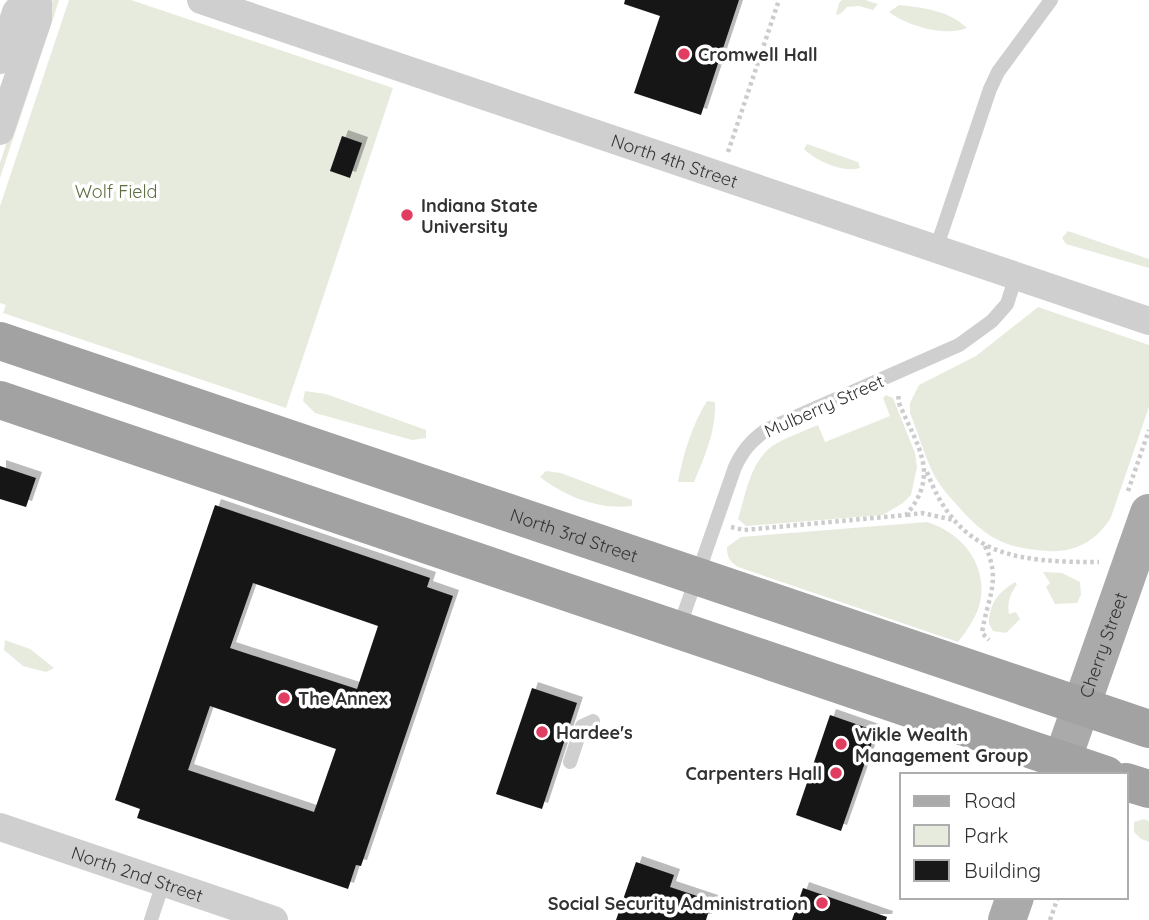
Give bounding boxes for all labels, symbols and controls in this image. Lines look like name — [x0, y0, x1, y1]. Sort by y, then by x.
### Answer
place label: Cromwell Hall — [698, 43, 818, 66]
marker: Cromwell Hall — [676, 46, 692, 62]
street label: North 4th Street — [608, 128, 741, 192]
park label: Wolf Field — [75, 180, 157, 203]
place label: Indiana State University — [421, 194, 538, 238]
marker: Indiana State University — [399, 207, 415, 223]
street label: Mulberry Street — [761, 369, 887, 443]
street label: North 3rd Street — [507, 503, 641, 567]
street label: Cherry Street — [1074, 589, 1132, 701]
place label: The Annex — [298, 687, 388, 710]
marker: The Annex — [276, 690, 292, 706]
place label: Hardee's — [556, 721, 633, 744]
place label: Wikle Wealth Management Group — [855, 723, 1028, 767]
marker: Hardee's — [534, 724, 550, 740]
marker: Wikle Wealth Management Group — [833, 736, 849, 752]
place label: Carpenters Hall — [686, 762, 822, 785]
marker: Carpenters Hall — [828, 765, 844, 781]
legend — [900, 773, 1128, 899]
text: Road — [964, 787, 1016, 813]
text: Park — [964, 822, 1008, 848]
street label: North 2nd Street — [68, 841, 206, 907]
text: Building — [964, 857, 1041, 883]
place label: Social Security Administration — [548, 892, 808, 915]
marker: Social Security Administration — [814, 895, 830, 911]

